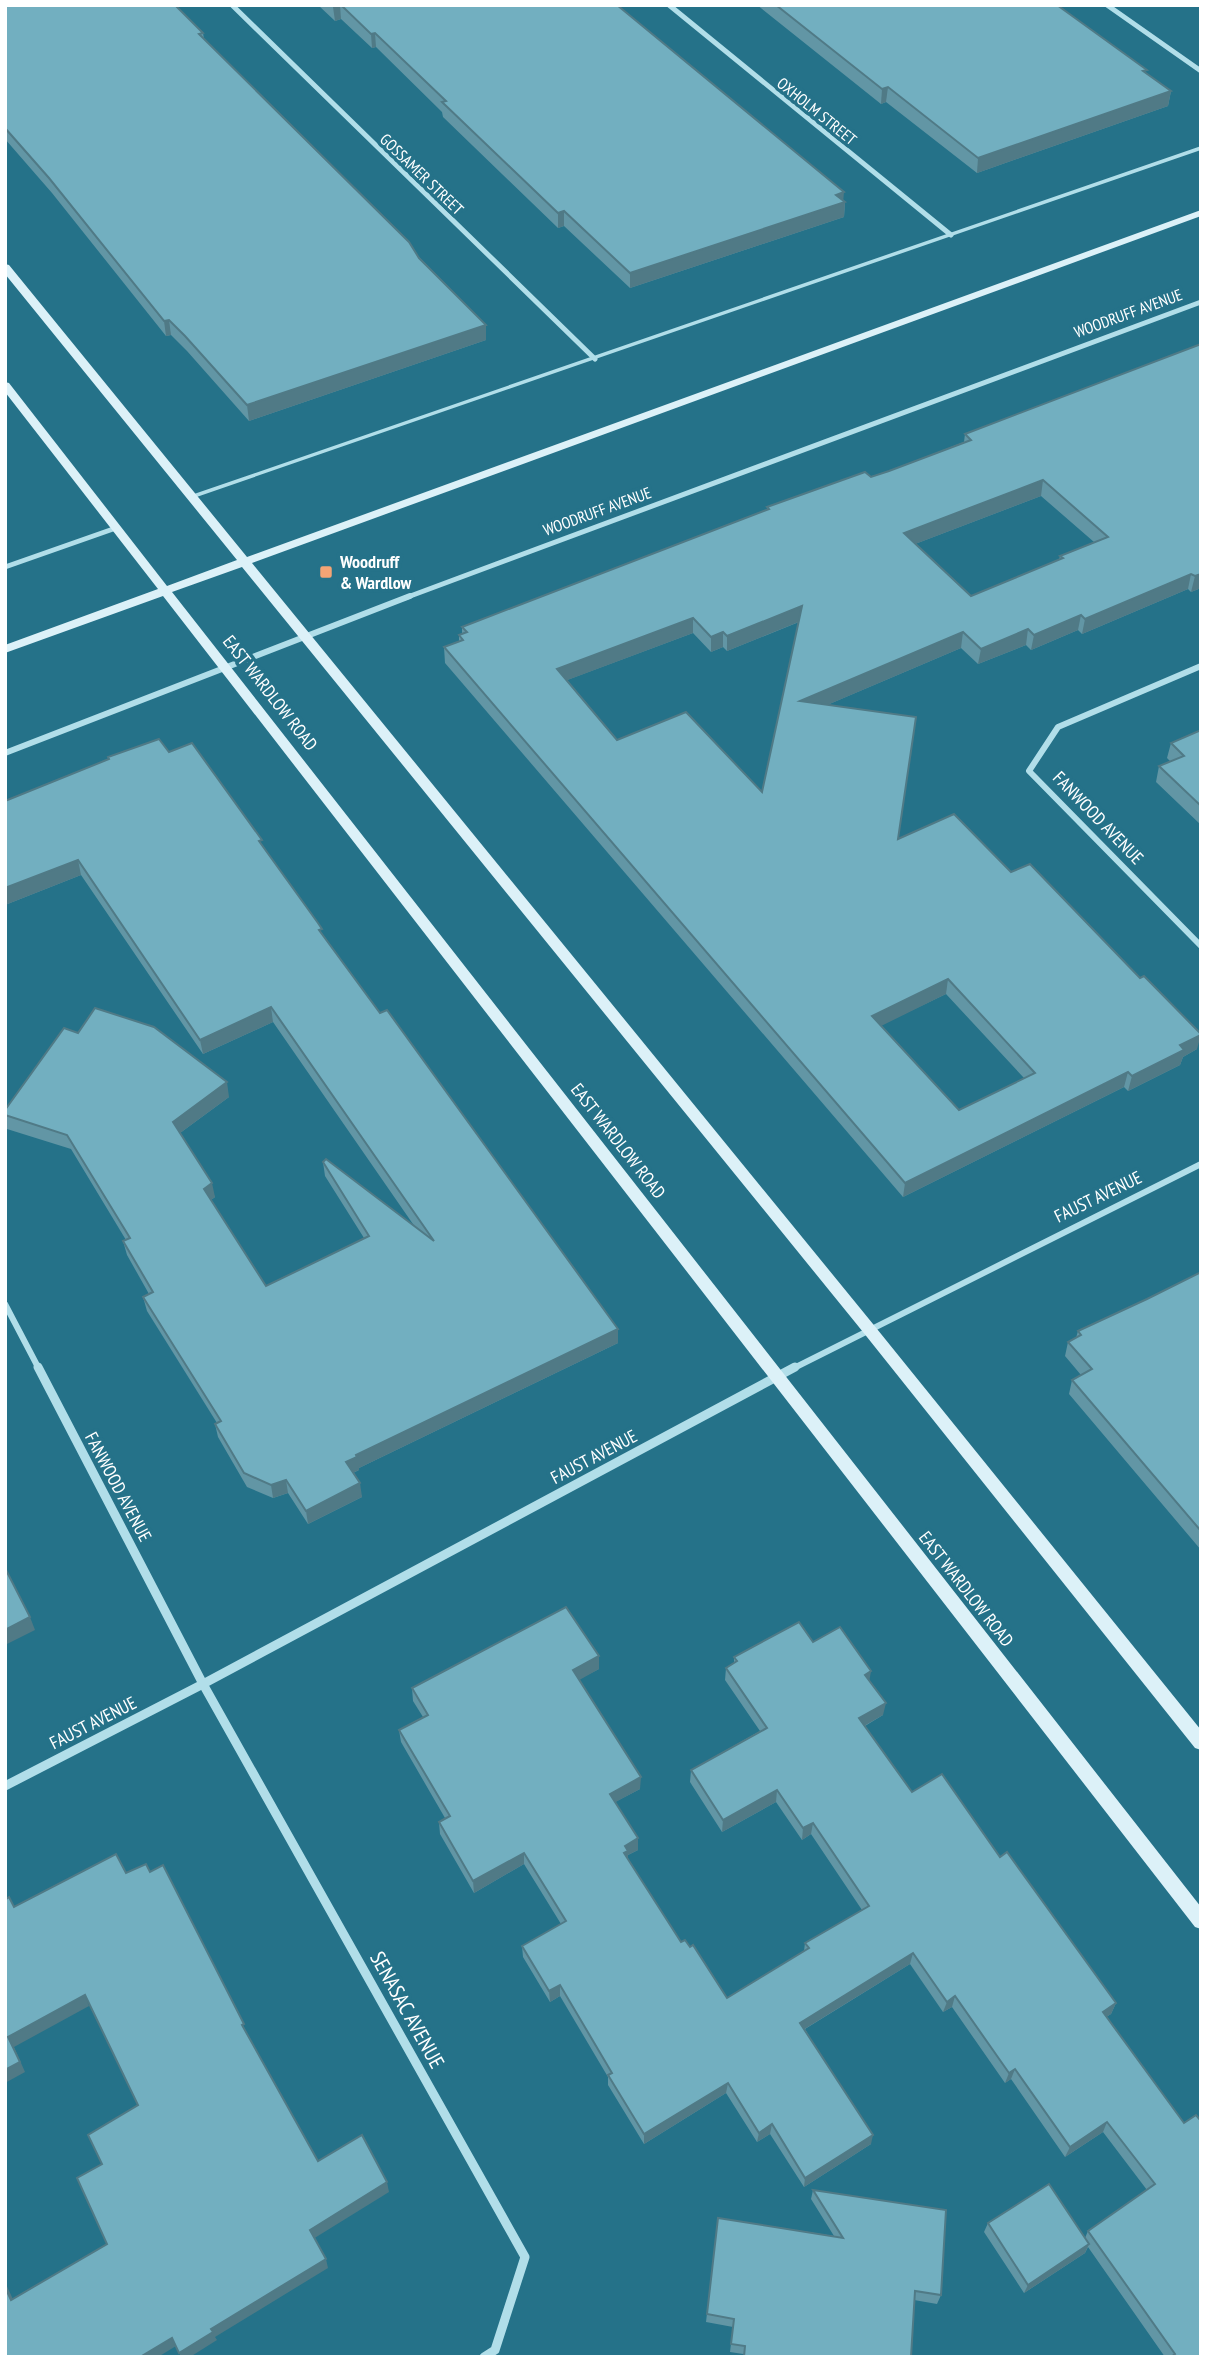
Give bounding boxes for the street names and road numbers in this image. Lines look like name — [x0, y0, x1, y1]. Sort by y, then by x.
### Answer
street label: OXHOLM STREET — [773, 73, 861, 149]
street label: GOSSAMER STREET — [376, 129, 468, 219]
street label: WOODRUFF AVENUE — [1071, 284, 1185, 342]
street label: WOODRUFF AVENUE — [540, 482, 654, 540]
street label: EAST WARDLOW ROAD — [218, 630, 323, 755]
street label: FANWOOD AVENUE — [1048, 766, 1149, 869]
street label: EAST WARDLOW ROAD — [566, 1078, 671, 1203]
street label: FAUST AVENUE — [1050, 1166, 1145, 1228]
street label: FAUST AVENUE — [547, 1424, 641, 1489]
street label: FANWOOD AVENUE — [80, 1428, 157, 1545]
street label: EAST WARDLOW ROAD — [914, 1526, 1019, 1651]
street label: FAUST AVENUE — [45, 1691, 140, 1754]
street label: SENASAC AVENUE — [364, 1947, 451, 2073]

